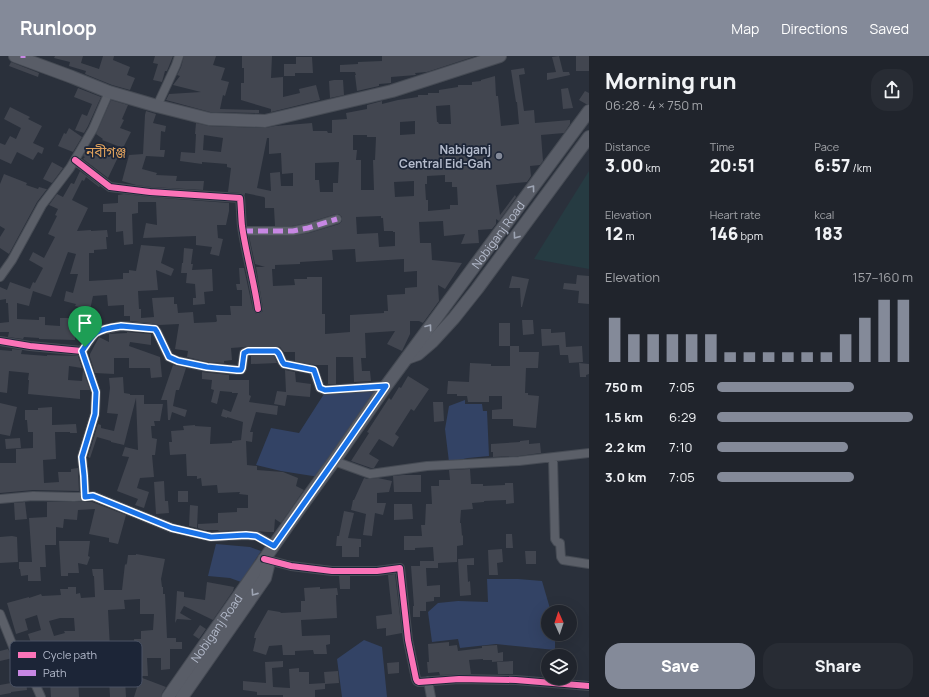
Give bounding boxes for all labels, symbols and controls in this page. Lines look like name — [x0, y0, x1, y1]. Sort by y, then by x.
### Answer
text: Runloop — [20, 15, 97, 41]
text: Map — [731, 19, 759, 38]
text: Directions — [781, 19, 848, 38]
text: Saved — [870, 19, 909, 38]
text: Morning run — [605, 66, 736, 96]
button: share — [871, 69, 913, 111]
text: 06:28 · 4 × 750 m — [605, 96, 703, 114]
text: Distance — [605, 139, 650, 154]
text: Time — [710, 139, 735, 154]
text: Pace — [814, 139, 839, 154]
place label: Nabiganj Central Eid-Gah — [399, 141, 491, 172]
district label: নবীগঞ্জ — [85, 142, 126, 161]
marker: Nabiganj Central Eid-Gah — [494, 151, 504, 161]
text: 3.00 — [605, 154, 643, 177]
text: 20:51 — [710, 154, 755, 177]
text: 6:57 — [814, 154, 850, 177]
text: km — [643, 160, 660, 175]
text: /km — [850, 160, 871, 175]
one-way arrow — [527, 186, 534, 193]
street label: Nobiganj Road — [467, 197, 528, 272]
text: Elevation — [605, 207, 651, 222]
text: Heart rate — [710, 207, 761, 222]
text: kcal — [814, 207, 834, 222]
text: 12 — [605, 222, 623, 245]
text: 146 — [710, 222, 738, 245]
text: 183 — [814, 222, 843, 245]
text: m — [623, 228, 635, 243]
text: bpm — [738, 228, 763, 243]
one-way arrow — [514, 232, 521, 239]
text: Elevation — [605, 268, 660, 286]
text: 157–160 m — [853, 268, 913, 286]
pin — [68, 306, 102, 347]
icon: arrive — [74, 312, 96, 334]
one-way arrow — [424, 324, 431, 331]
text: 750 m — [605, 378, 642, 396]
text: 7:05 — [669, 378, 695, 396]
text: 1.5 km — [605, 408, 643, 426]
text: 6:29 — [669, 408, 696, 426]
text: 2.2 km — [605, 438, 646, 456]
text: 7:10 — [669, 438, 692, 456]
text: 3.0 km — [605, 468, 646, 486]
text: 7:05 — [669, 468, 695, 486]
one-way arrow — [252, 589, 259, 596]
street label: Nobiganj Road — [186, 590, 246, 666]
north arrow — [541, 605, 577, 641]
map controls — [541, 605, 577, 685]
legend — [10, 641, 142, 687]
button: Save — [605, 643, 755, 689]
button: Share — [763, 643, 913, 689]
text: Cycle path — [43, 647, 97, 662]
button: layers — [541, 649, 577, 685]
text: Path — [43, 665, 66, 680]

